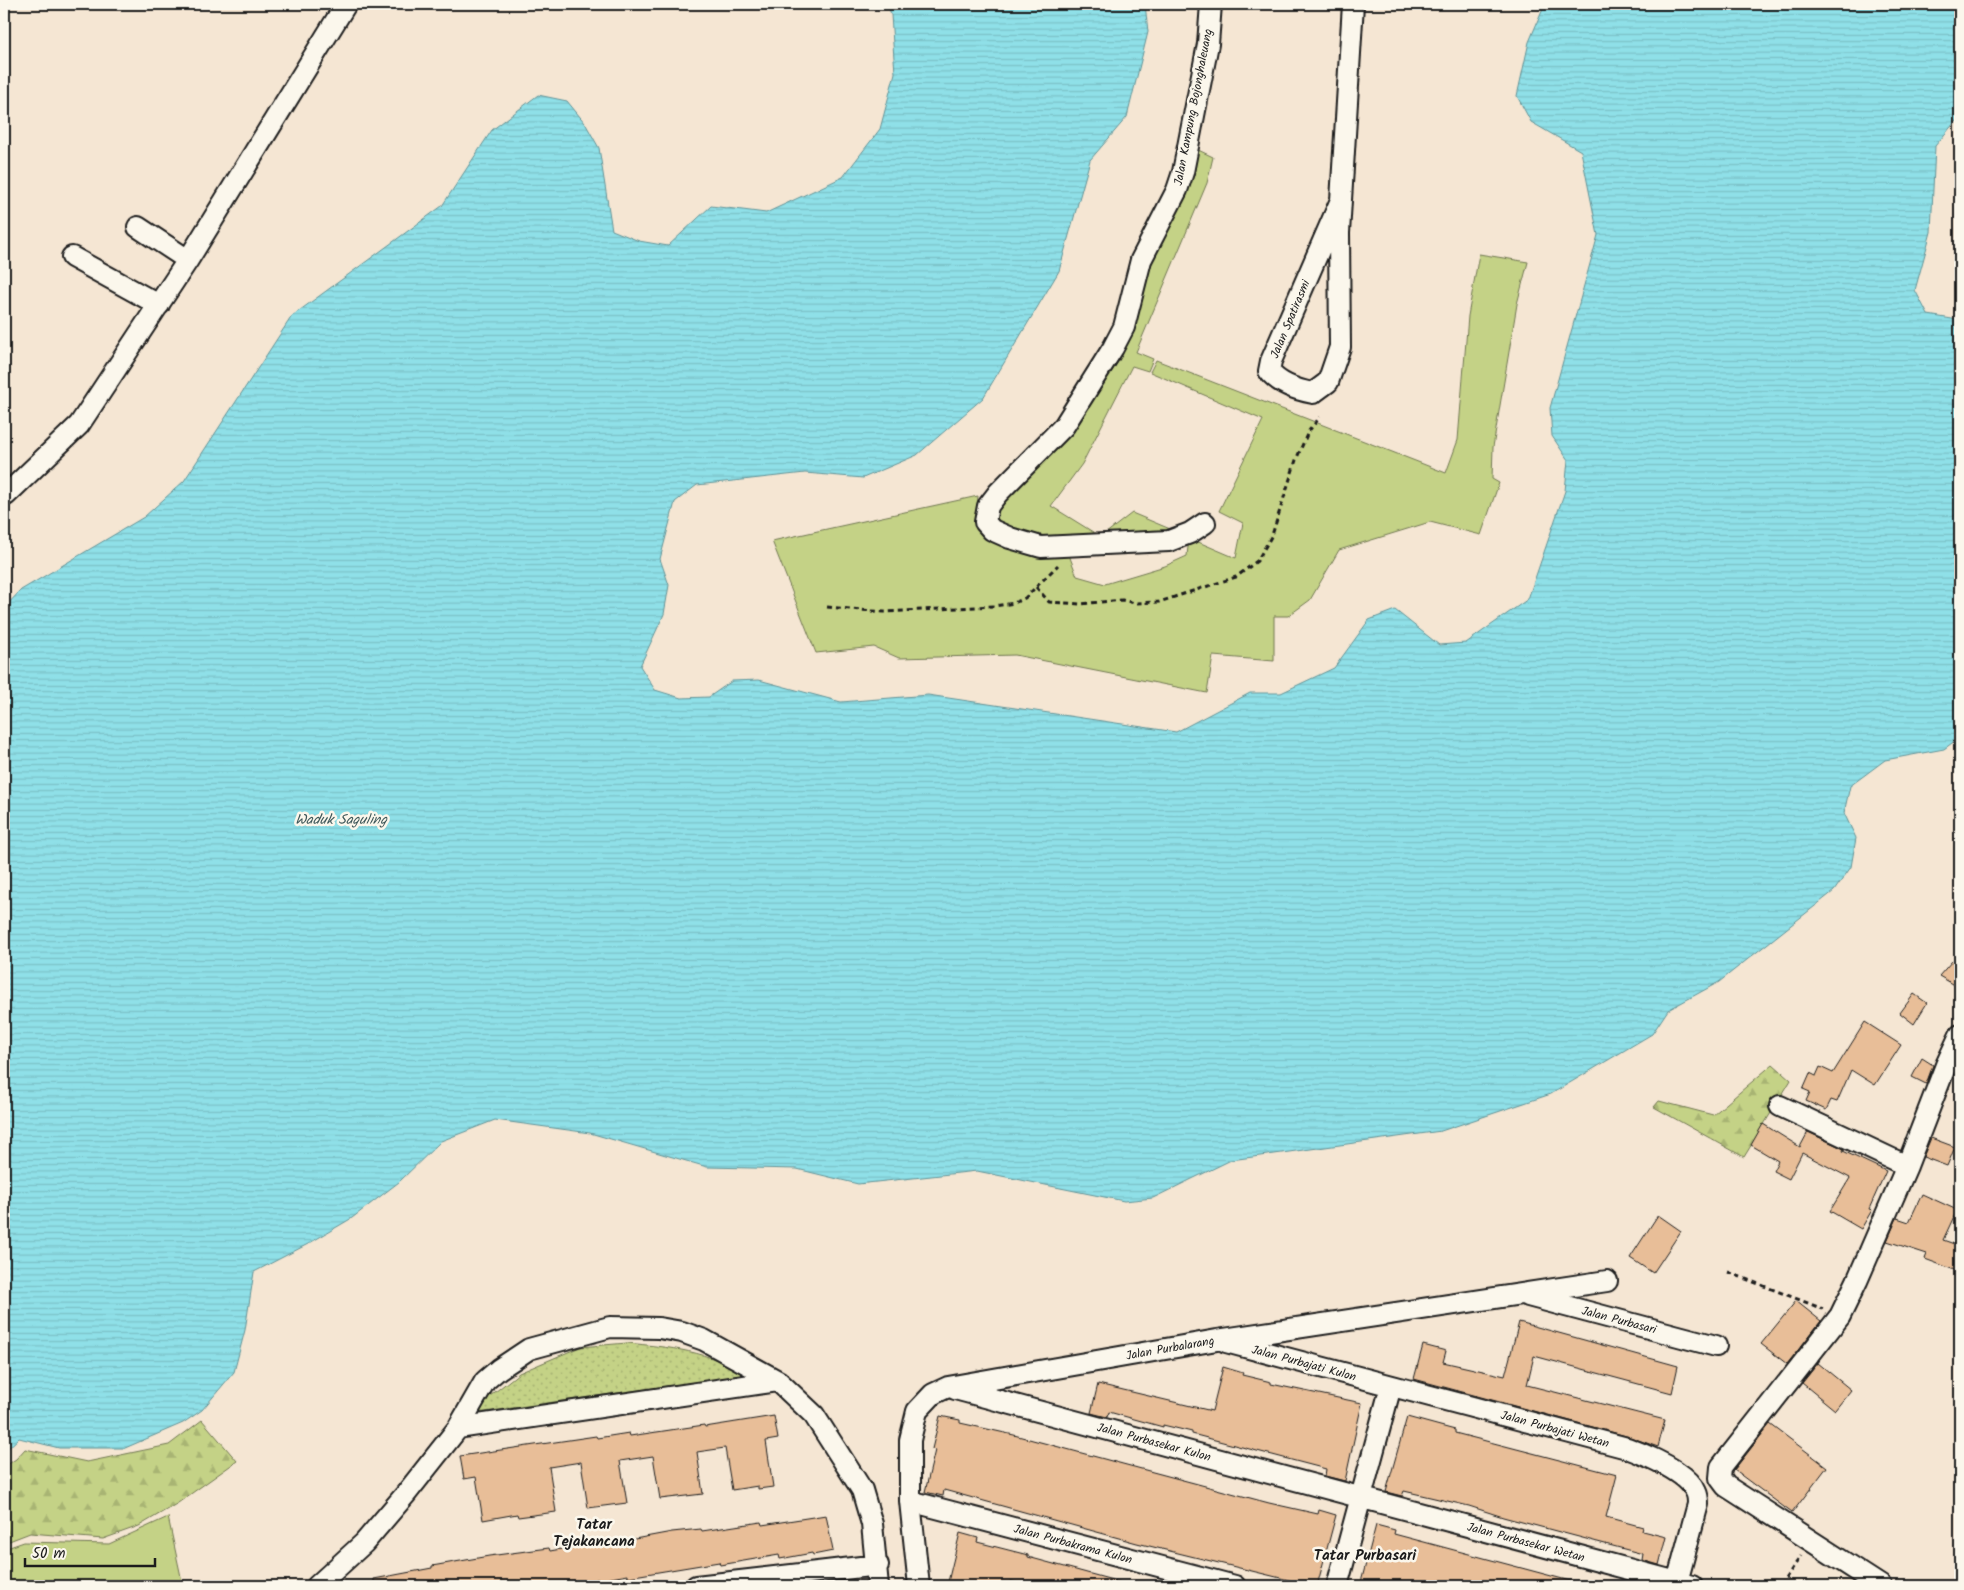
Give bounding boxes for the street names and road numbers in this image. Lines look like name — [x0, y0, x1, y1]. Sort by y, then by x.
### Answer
street label: Jalan Kampung Bojonghaleuang — [1169, 27, 1218, 187]
street label: Jalan Spatirasmi — [1265, 276, 1316, 361]
street label: Jalan Purbasari — [1579, 1301, 1660, 1340]
street label: Jalan Purbalarang — [1124, 1331, 1216, 1366]
street label: Jalan Purbajati Kulon — [1249, 1340, 1358, 1387]
street label: Jalan Purbajati Wetan — [1498, 1406, 1611, 1453]
street label: Jalan Purbasekar Kulon — [1095, 1418, 1213, 1467]
street label: Jalan Purbasekar Wetan — [1465, 1518, 1587, 1567]
street label: Jalan Purbakrama Kulon — [1011, 1520, 1134, 1569]

